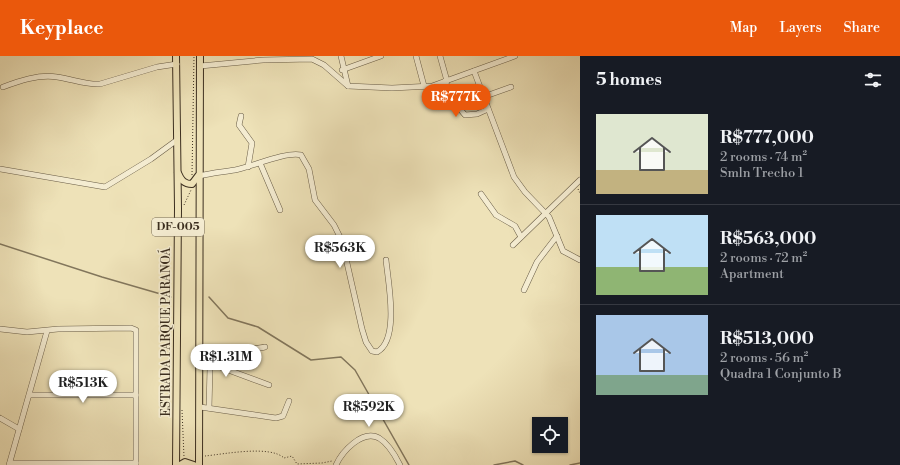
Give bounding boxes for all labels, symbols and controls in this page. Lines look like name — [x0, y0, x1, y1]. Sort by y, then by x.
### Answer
text: Keyplace — [20, 16, 104, 40]
text: Map — [730, 19, 757, 37]
text: Layers — [779, 19, 822, 37]
text: Share — [844, 19, 880, 37]
text: 5 homes — [596, 69, 662, 91]
icon: filters — [862, 69, 884, 91]
pin: R$777K — [423, 84, 489, 118]
text: R$777K — [431, 89, 481, 105]
text: R$777,000 — [720, 127, 814, 149]
icon: home — [628, 130, 676, 178]
text: 2 rooms · 74 m² — [720, 149, 807, 165]
text: Smln Trecho 1 — [720, 165, 804, 181]
road number: DF-005 — [152, 218, 204, 236]
text: R$563,000 — [720, 228, 816, 250]
icon: home — [628, 231, 676, 279]
pin: R$563K — [307, 235, 373, 269]
text: R$563K — [314, 240, 366, 256]
street label: ESTRADA PARQUE PARANOÁ — [157, 247, 174, 416]
text: 2 rooms · 72 m² — [720, 250, 807, 266]
text: Apartment — [720, 266, 784, 282]
text: R$513,000 — [720, 328, 814, 350]
icon: home — [628, 331, 676, 379]
pin: R$1.31M — [189, 344, 263, 378]
text: R$1.31M — [199, 349, 253, 365]
text: 2 rooms · 56 m² — [720, 350, 808, 366]
text: Quadra 1 Conjunto B — [720, 366, 842, 382]
pin: R$513K — [50, 370, 116, 404]
text: R$513K — [58, 375, 108, 391]
pin: R$592K — [336, 394, 402, 428]
text: R$592K — [343, 399, 395, 415]
map controls — [532, 417, 568, 453]
button: locate — [532, 417, 568, 453]

